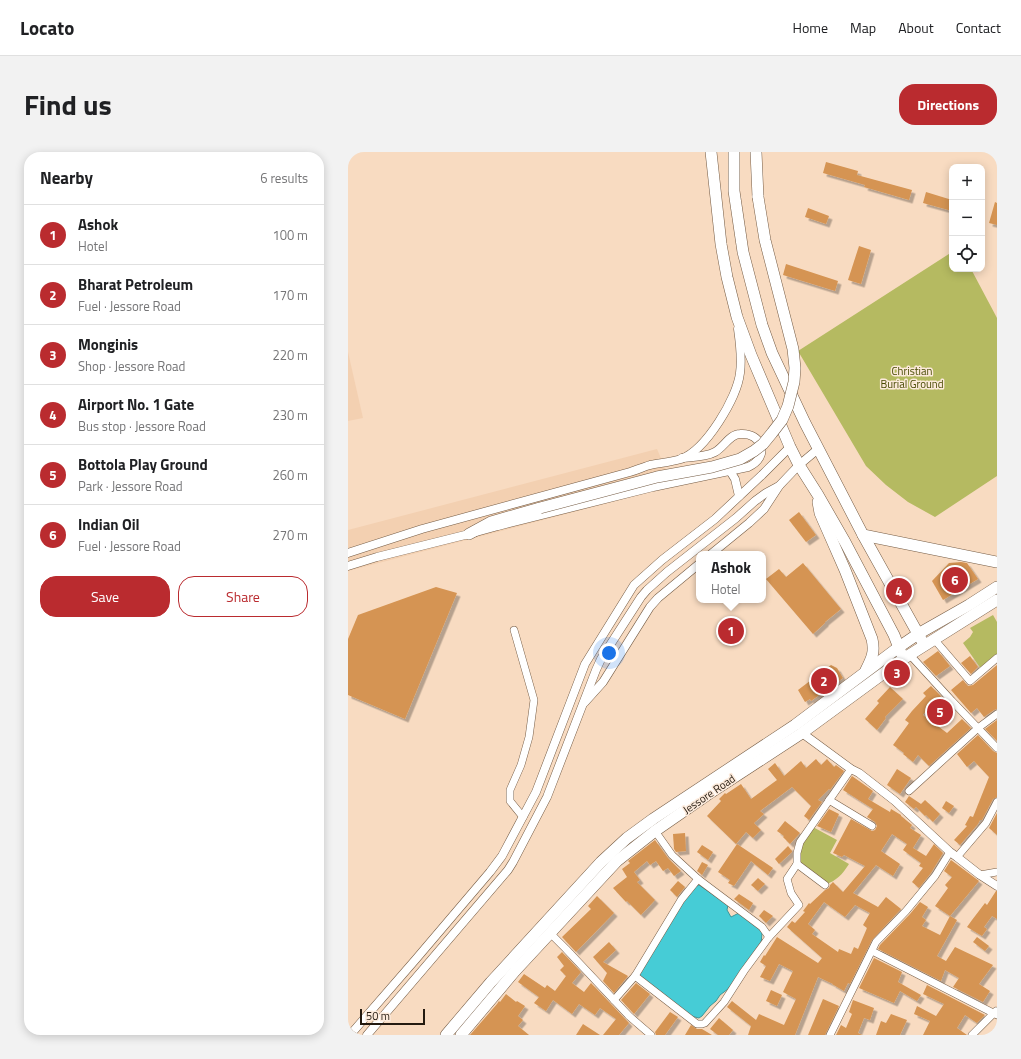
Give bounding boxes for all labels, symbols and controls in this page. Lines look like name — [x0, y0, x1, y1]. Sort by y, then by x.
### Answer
text: Locato — [20, 13, 74, 42]
text: Home — [793, 17, 828, 38]
text: Map — [850, 17, 876, 38]
text: About — [898, 17, 934, 38]
text: Contact — [956, 17, 1001, 38]
text: Find us — [24, 83, 112, 126]
button: Directions — [899, 84, 997, 125]
map controls — [949, 164, 985, 272]
button: + — [949, 164, 985, 200]
text: Nearby — [40, 165, 93, 191]
text: 6 results — [260, 168, 308, 188]
button: − — [949, 200, 985, 236]
text: Ashok — [78, 213, 118, 236]
text: 1 — [49, 225, 57, 245]
text: 100 m — [272, 225, 308, 245]
text: Hotel — [78, 236, 108, 256]
button: locate — [949, 236, 985, 272]
text: Bharat Petroleum — [78, 273, 193, 296]
text: 2 — [49, 285, 57, 305]
text: 170 m — [272, 285, 308, 305]
text: Fuel · Jessore Road — [78, 296, 181, 316]
text: Monginis — [78, 333, 138, 356]
text: 3 — [49, 345, 57, 365]
text: 220 m — [272, 345, 308, 365]
text: Shop · Jessore Road — [78, 356, 185, 376]
park label: Christian Burial Ground — [880, 363, 944, 392]
text: Airport No. 1 Gate — [78, 393, 194, 416]
text: 4 — [49, 405, 57, 425]
text: 230 m — [272, 405, 308, 425]
text: Bus stop · Jessore Road — [78, 416, 206, 436]
text: Bottola Play Ground — [78, 453, 208, 476]
text: 5 — [49, 465, 57, 485]
text: 260 m — [272, 465, 308, 485]
text: Park · Jessore Road — [78, 476, 183, 496]
text: Indian Oil — [78, 513, 140, 536]
text: 6 — [49, 525, 57, 545]
text: 270 m — [272, 525, 308, 545]
text: Fuel · Jessore Road — [78, 536, 181, 556]
popup — [696, 551, 766, 603]
text: Ashok — [711, 556, 751, 579]
pin: 6 — [942, 565, 968, 595]
button: Save — [40, 576, 170, 617]
button: Share — [178, 576, 308, 617]
pin: 4 — [886, 576, 912, 606]
text: Hotel — [711, 579, 741, 599]
pin: 1 — [718, 616, 744, 646]
your location — [599, 643, 619, 663]
pin: 3 — [884, 658, 910, 688]
pin: 2 — [811, 666, 837, 696]
pin: 5 — [927, 697, 953, 727]
street label: Jessore Road — [680, 770, 739, 817]
scale bar — [360, 1007, 425, 1026]
text: 50 m — [366, 1008, 390, 1024]

